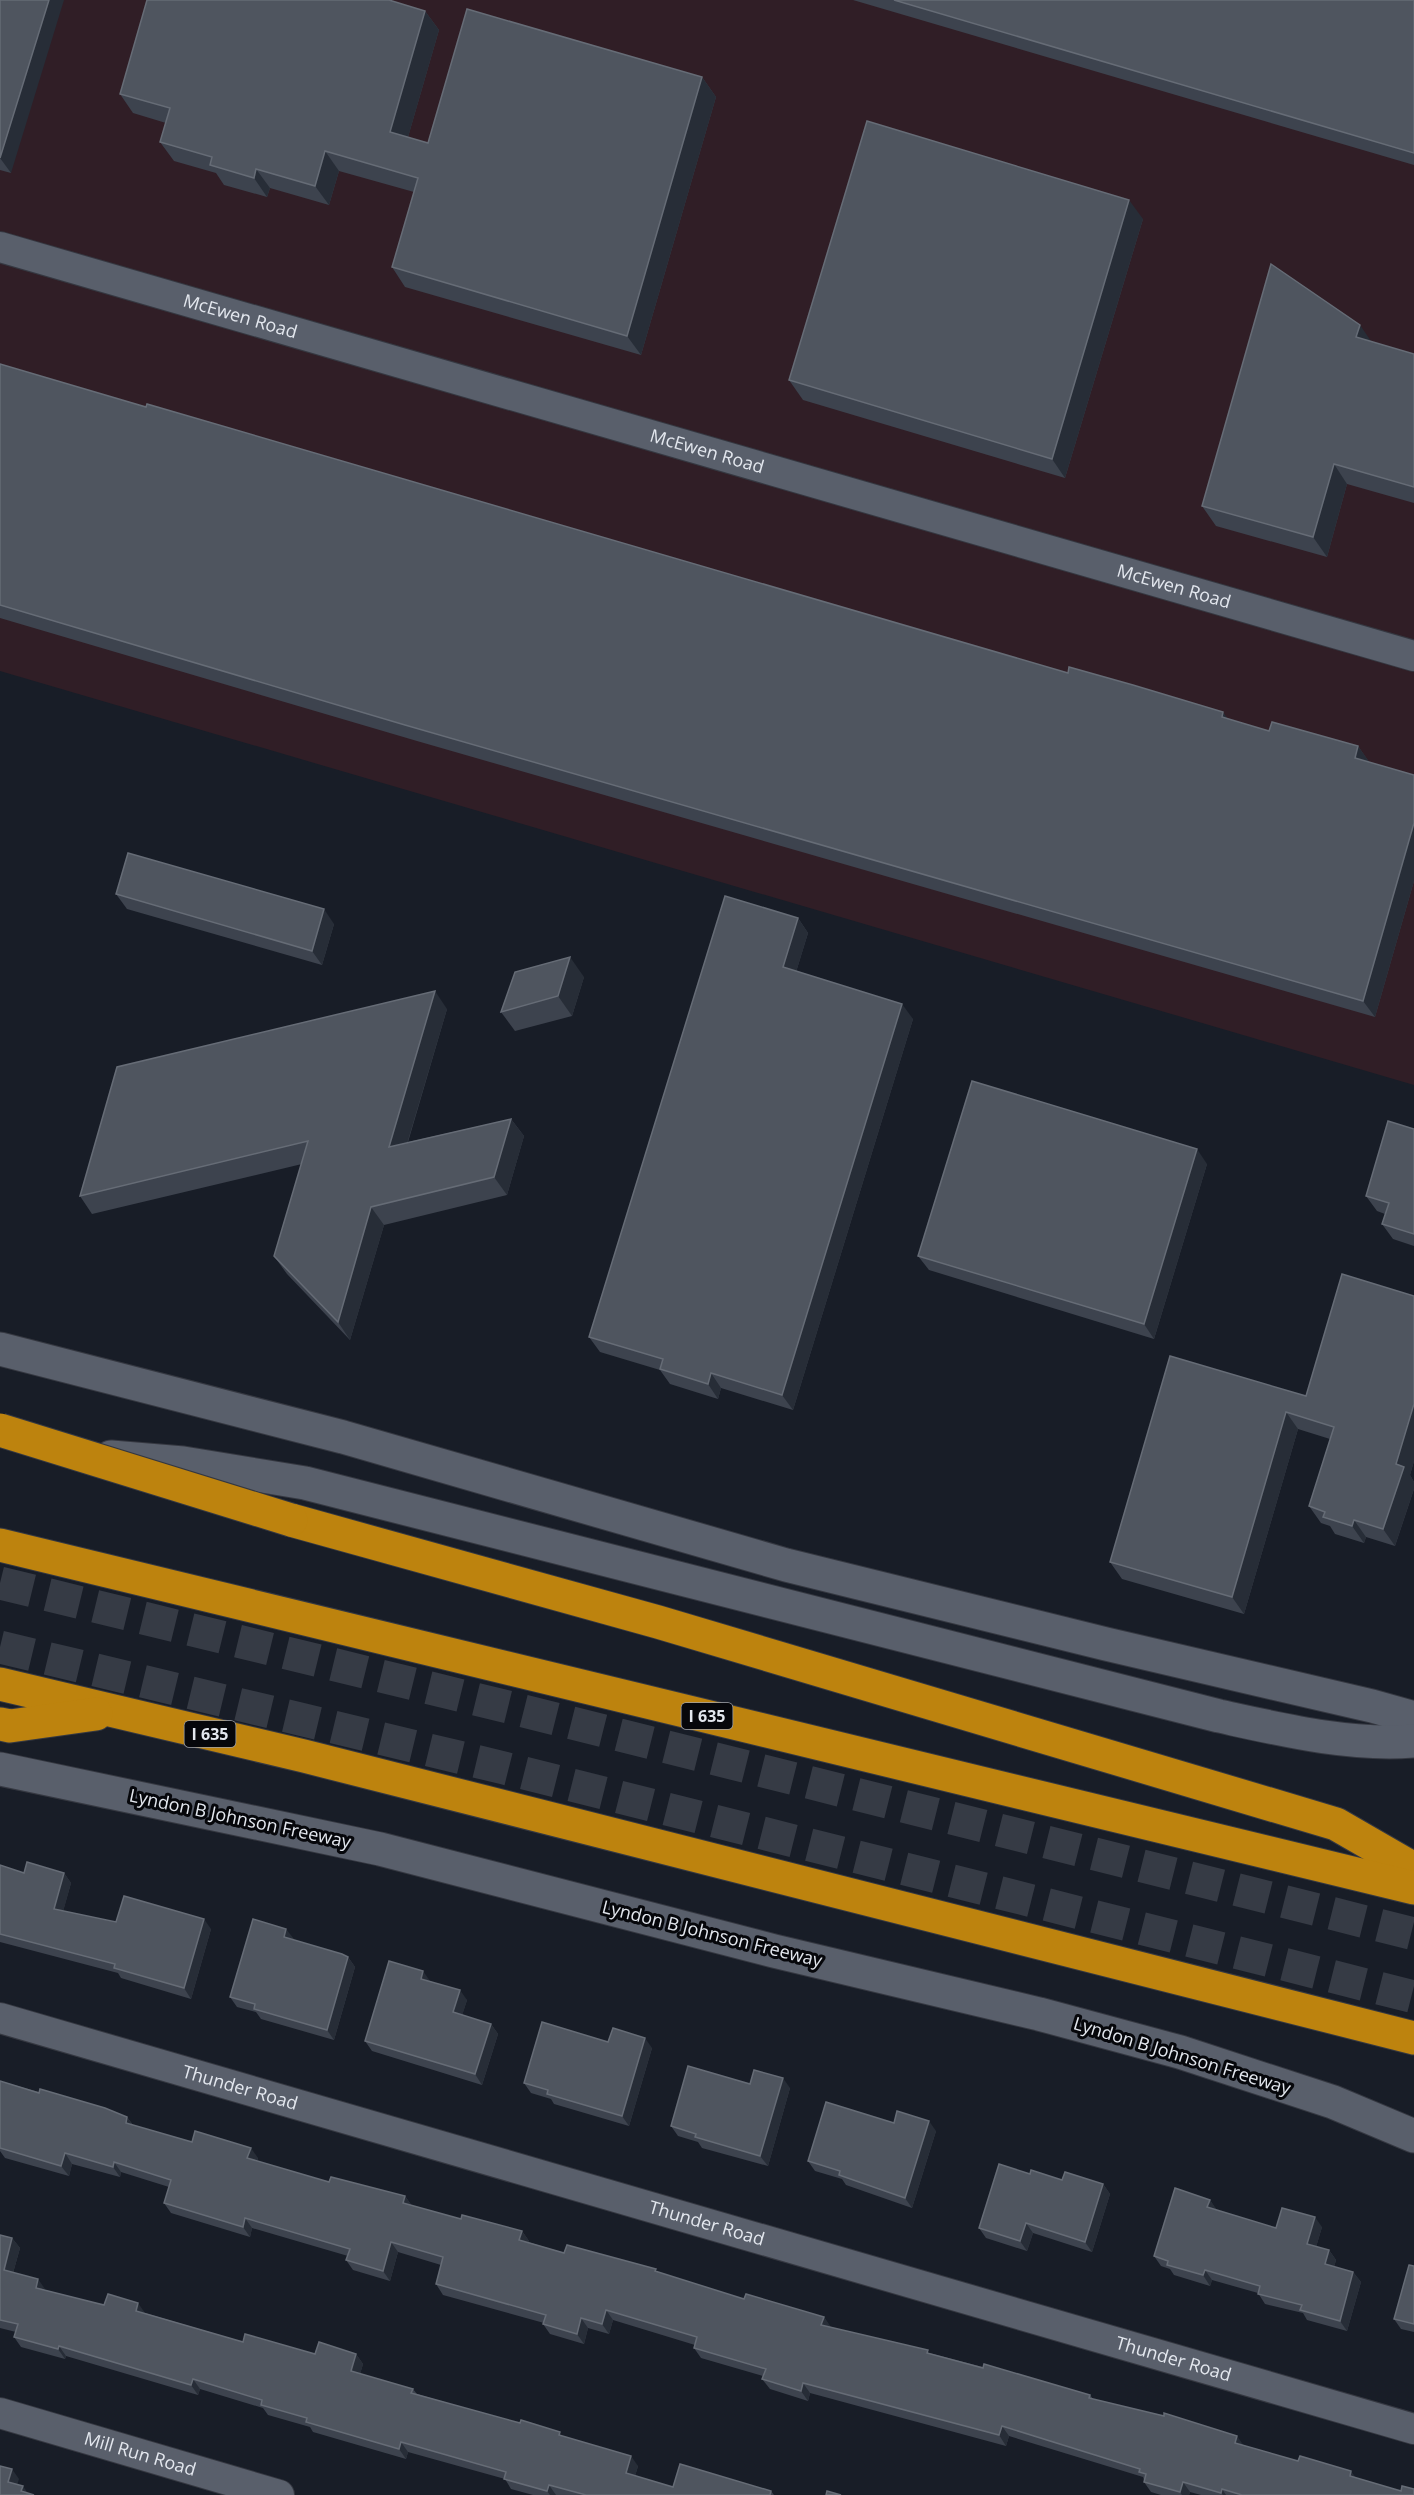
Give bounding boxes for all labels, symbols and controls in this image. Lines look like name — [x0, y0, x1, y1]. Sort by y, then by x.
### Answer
street label: McEwen Road — [181, 288, 300, 343]
street label: McEwen Road — [647, 423, 767, 478]
street label: McEwen Road — [1114, 558, 1234, 613]
road number: I 635 — [682, 1703, 732, 1729]
road number: I 635 — [184, 1721, 236, 1747]
street label: Lyndon B Johnson Freeway — [127, 1783, 354, 1853]
street label: Lyndon B Johnson Freeway — [600, 1894, 826, 1972]
street label: Lyndon B Johnson Freeway — [1071, 2011, 1295, 2100]
street label: Thunder Road — [180, 2059, 301, 2115]
street label: Thunder Road — [646, 2194, 768, 2251]
street label: Thunder Road — [1113, 2330, 1234, 2386]
street label: Mill Run Road — [82, 2425, 199, 2481]

